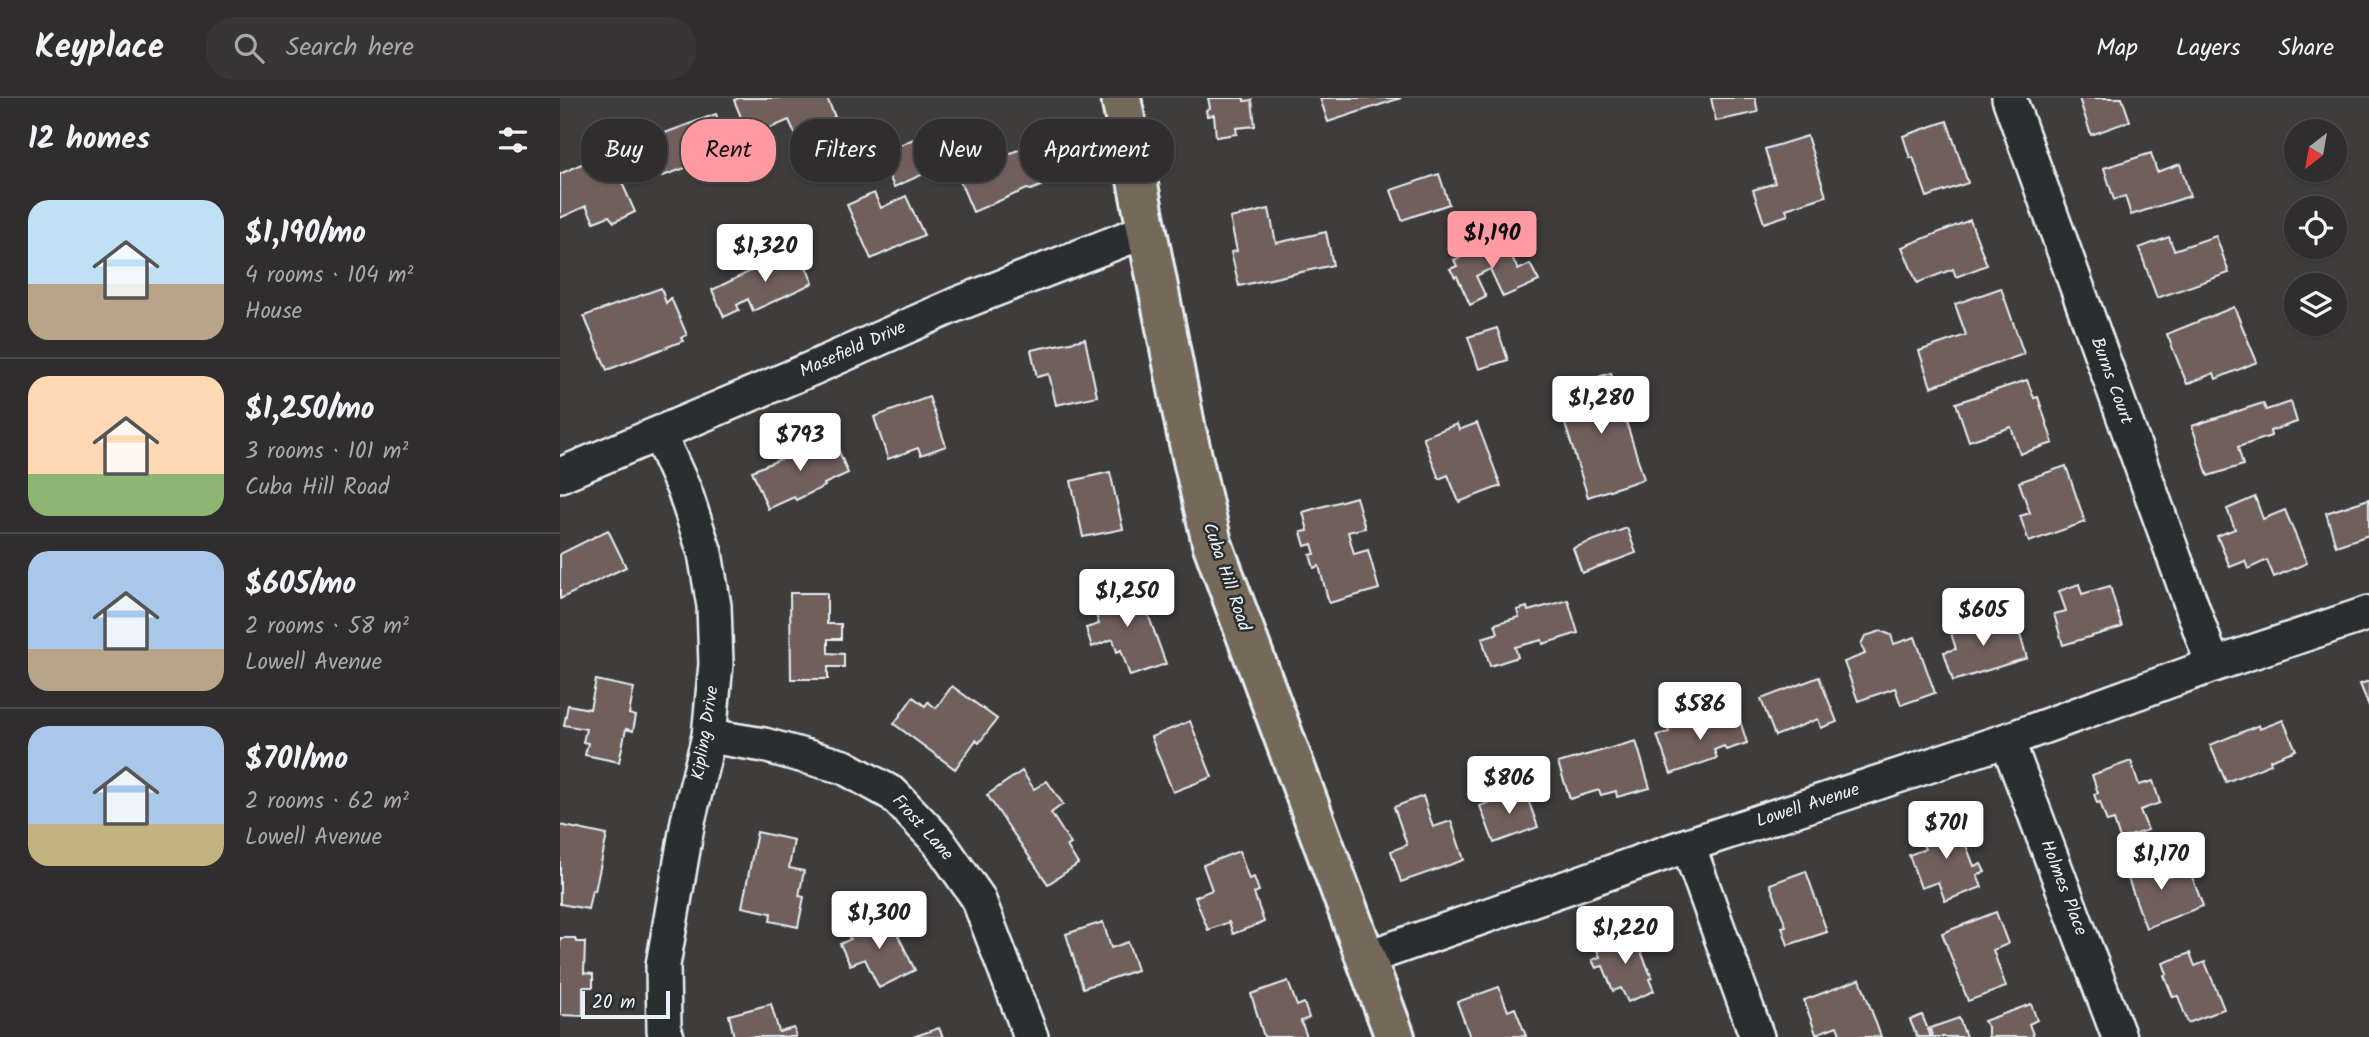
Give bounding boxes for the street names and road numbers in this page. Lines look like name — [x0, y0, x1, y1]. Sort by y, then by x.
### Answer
street label: Masefield Drive — [795, 314, 911, 386]
street label: Burns Court — [2082, 333, 2141, 430]
street label: Cuba Hill Road — [1194, 519, 1258, 636]
street label: Kipling Drive — [684, 684, 728, 782]
street label: Lowell Avenue — [1753, 776, 1863, 836]
street label: Frost Lane — [884, 788, 960, 868]
street label: Holmes Place — [2031, 836, 2095, 940]

